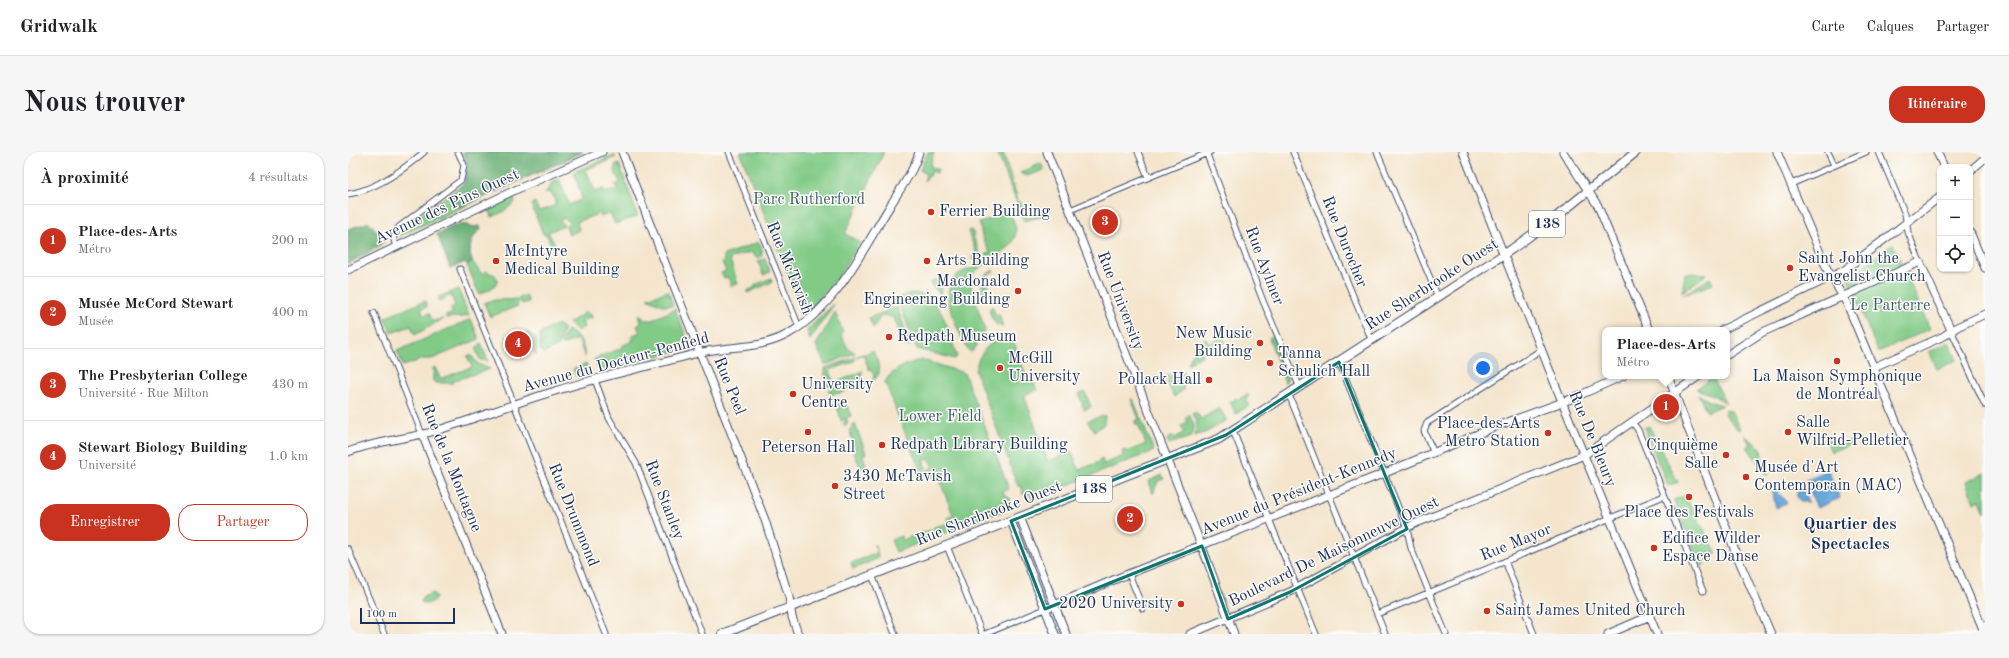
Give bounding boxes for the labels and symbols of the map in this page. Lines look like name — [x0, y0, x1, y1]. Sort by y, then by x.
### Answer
street label: Avenue des Pins Ouest — [372, 166, 522, 248]
park label: Parc Rutherford — [753, 192, 865, 208]
street label: Rue Durocher — [1318, 194, 1370, 290]
place label: Ferrier Building — [939, 204, 1050, 220]
marker: Ferrier Building — [926, 207, 936, 217]
pin: 3 — [1092, 207, 1118, 237]
road number: 138 — [1529, 211, 1565, 237]
street label: Rue McTavish — [763, 219, 815, 317]
street label: Rue Aylmer — [1242, 224, 1286, 308]
street label: Rue Sherbrooke Ouest — [1363, 236, 1502, 334]
place label: McIntyre Medical Building — [504, 244, 620, 278]
street label: Rue University — [1094, 249, 1146, 353]
place label: Saint John the Evangelist Church — [1798, 251, 1926, 285]
place label: Arts Building — [935, 253, 1029, 269]
marker: McIntyre Medical Building — [491, 256, 501, 266]
marker: Arts Building — [922, 256, 932, 266]
marker: Saint John the Evangelist Church — [1785, 263, 1795, 273]
place label: Macdonald Engineering Building — [863, 274, 1010, 308]
marker: Macdonald Engineering Building — [1013, 286, 1023, 296]
park label: Le Parterre — [1850, 298, 1930, 314]
place label: New Music Building — [1175, 326, 1252, 360]
pin: 4 — [505, 329, 531, 359]
place label: Redpath Museum — [897, 329, 1017, 345]
street label: Avenue du Docteur-Penfield — [521, 330, 711, 396]
marker: Redpath Museum — [884, 332, 894, 342]
marker: New Music Building — [1255, 338, 1265, 348]
place label: Tanna Schulich Hall — [1278, 346, 1370, 380]
place label: McGill University — [1008, 351, 1081, 385]
street label: Rue Peel — [710, 355, 748, 417]
marker: La Maison Symphonique de Montréal — [1832, 356, 1842, 366]
marker: Tanna Schulich Hall — [1265, 358, 1275, 368]
your location — [1473, 358, 1493, 378]
marker: McGill University — [995, 363, 1005, 373]
place label: La Maison Symphonique de Montréal — [1752, 369, 1922, 403]
place label: Pollack Hall — [1118, 372, 1201, 388]
marker: Pollack Hall — [1204, 375, 1214, 385]
place label: University Centre — [801, 377, 874, 411]
street label: Rue De Bleury — [1565, 388, 1619, 490]
marker: University Centre — [788, 389, 798, 399]
pin: 1 — [1653, 392, 1679, 422]
street label: Rue de la Montagne — [418, 402, 484, 534]
park label: Lower Field — [898, 409, 982, 425]
place label: Salle Wilfrid-Pelletier — [1796, 415, 1909, 449]
place label: Place-des-Arts Metro Station — [1437, 416, 1540, 450]
marker: Peterson Hall — [803, 427, 813, 437]
marker: Salle Wilfrid-Pelletier — [1783, 427, 1793, 437]
marker: Place-des-Arts Metro Station — [1543, 428, 1553, 438]
place label: Redpath Library Building — [890, 437, 1068, 453]
place label: Cinquième Salle — [1646, 438, 1718, 472]
place label: Peterson Hall — [761, 440, 855, 456]
marker: Redpath Library Building — [877, 440, 887, 450]
street label: Avenue du Président-Kennedy — [1199, 445, 1400, 539]
marker: Cinquième Salle — [1721, 450, 1731, 460]
street label: Rue Stanley — [641, 458, 687, 543]
place label: Musée d'Art Contemporain (MAC) — [1754, 460, 1903, 494]
street label: Rue Drummond — [545, 461, 601, 569]
place label: 3430 McTavish Street — [843, 469, 952, 503]
marker: Musée d'Art Contemporain (MAC) — [1741, 472, 1751, 482]
road number: 138 — [1076, 476, 1112, 502]
street label: Rue Sherbrooke Ouest — [914, 479, 1065, 549]
marker: 3430 McTavish Street — [830, 481, 840, 491]
marker: Place des Festivals — [1684, 492, 1694, 502]
street label: Boulevard De Maisonneuve Ouest — [1226, 494, 1442, 610]
pin: 2 — [1117, 504, 1143, 534]
place label: Place des Festivals — [1624, 505, 1754, 521]
district label: Quartier des Spectacles — [1803, 516, 1897, 553]
street label: Rue Mayor — [1478, 521, 1554, 564]
place label: Edifice Wilder Espace Danse — [1662, 531, 1761, 565]
marker: Edifice Wilder Espace Danse — [1649, 543, 1659, 553]
place label: 2020 University — [1059, 596, 1174, 612]
marker: 2020 University — [1176, 599, 1186, 609]
place label: Saint James United Church — [1495, 603, 1686, 619]
scale bar — [360, 606, 455, 625]
marker: Saint James United Church — [1482, 606, 1492, 616]

